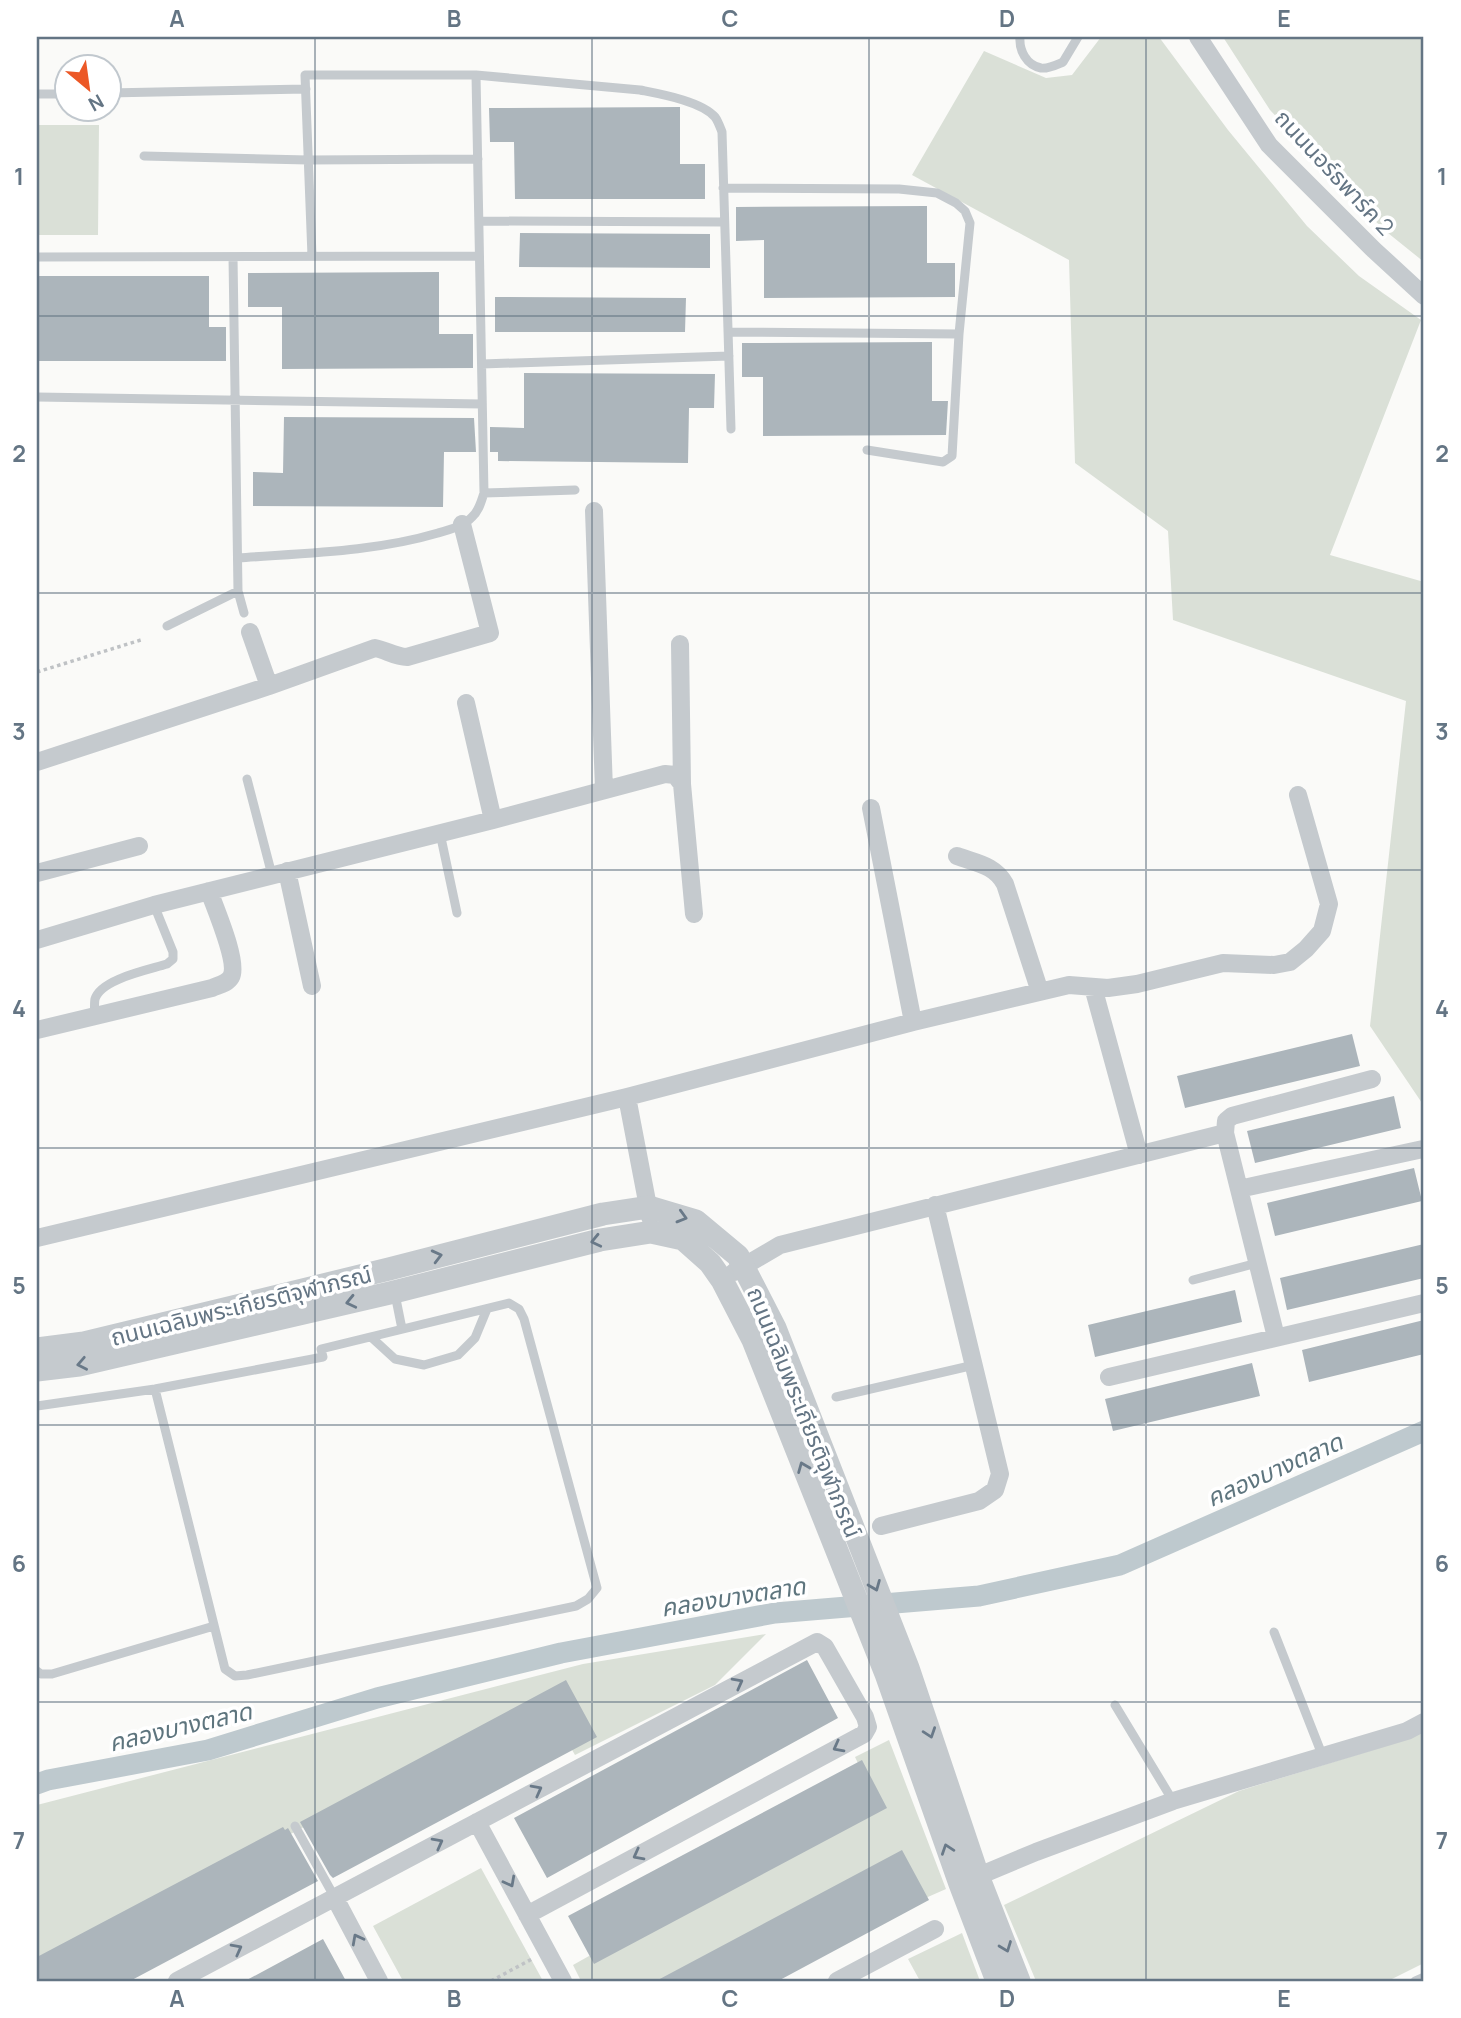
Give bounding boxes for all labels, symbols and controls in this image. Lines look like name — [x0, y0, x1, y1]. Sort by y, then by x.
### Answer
text: A — [169, 2, 185, 34]
text: B — [447, 2, 461, 34]
text: C — [722, 2, 739, 34]
text: D — [999, 2, 1015, 34]
text: E — [1277, 2, 1291, 34]
north arrow — [52, 52, 122, 122]
text: N — [84, 88, 109, 118]
street label: ถนนนอร์ธพาร์ค 2 — [1268, 102, 1402, 242]
text: 1 — [14, 160, 24, 192]
text: 1 — [1437, 160, 1447, 192]
text: 2 — [12, 437, 26, 469]
text: 2 — [1435, 437, 1449, 469]
text: 3 — [12, 715, 26, 747]
text: 3 — [1435, 715, 1449, 747]
text: 4 — [12, 992, 26, 1024]
text: 4 — [1435, 992, 1449, 1024]
one-way arrow — [676, 1209, 688, 1224]
one-way arrow — [590, 1233, 602, 1247]
one-way arrow — [431, 1250, 443, 1265]
street label: ถนนเฉลิมพระเกียรติจุฬาภรณ์ — [107, 1257, 375, 1353]
text: 5 — [12, 1269, 26, 1301]
text: 5 — [1435, 1269, 1449, 1301]
street label: ถนนเฉลิมพระเกียรติจุฬาภรณ์ — [740, 1282, 870, 1542]
one-way arrow — [345, 1294, 357, 1308]
one-way arrow — [76, 1356, 88, 1371]
water label: คลองบางตลาด — [1201, 1424, 1348, 1514]
one-way arrow — [798, 1462, 812, 1474]
text: 6 — [12, 1547, 26, 1579]
text: 6 — [1435, 1547, 1449, 1579]
water label: คลองบางตลาด — [658, 1568, 809, 1624]
one-way arrow — [867, 1580, 881, 1592]
one-way arrow — [731, 1678, 743, 1692]
water label: คลองบางตลาด — [105, 1693, 256, 1758]
one-way arrow — [922, 1726, 936, 1738]
one-way arrow — [833, 1739, 845, 1753]
one-way arrow — [530, 1785, 542, 1798]
text: 7 — [13, 1824, 25, 1856]
text: 7 — [1436, 1824, 1448, 1856]
one-way arrow — [431, 1837, 443, 1851]
one-way arrow — [941, 1843, 955, 1855]
one-way arrow — [633, 1847, 645, 1860]
one-way arrow — [501, 1875, 515, 1887]
one-way arrow — [352, 1934, 365, 1947]
one-way arrow — [997, 1941, 1011, 1953]
one-way arrow — [230, 1944, 242, 1958]
text: A — [169, 1982, 185, 2014]
text: B — [447, 1982, 461, 2014]
text: C — [722, 1982, 739, 2014]
text: D — [999, 1982, 1015, 2014]
text: E — [1277, 1982, 1291, 2014]

